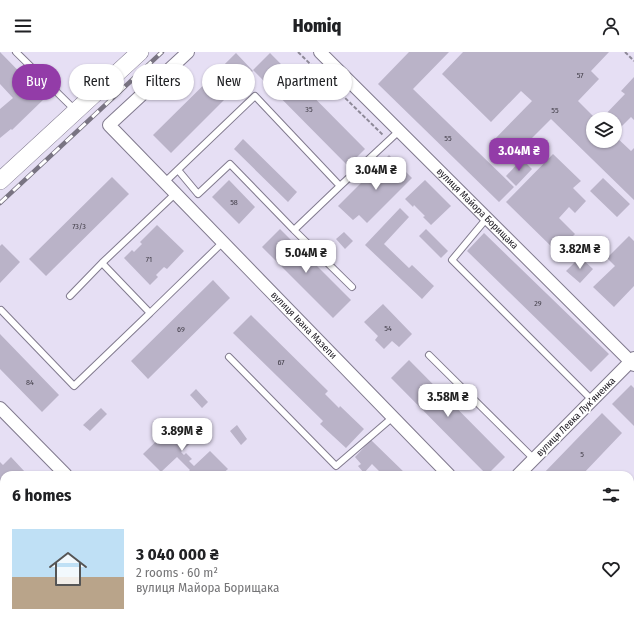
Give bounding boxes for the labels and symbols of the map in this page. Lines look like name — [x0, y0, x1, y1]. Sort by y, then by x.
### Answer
house number: 57 — [577, 71, 584, 80]
house number: 35 — [305, 105, 313, 114]
house number: 55 — [551, 106, 559, 115]
house number: 55 — [444, 134, 452, 143]
pin: 3.04M ₴ — [482, 138, 556, 172]
pin: 3.04M ₴ — [339, 157, 413, 191]
street label: вулиця Майора Борищака — [434, 166, 521, 252]
house number: 58 — [230, 198, 238, 207]
house number: 73/3 — [72, 222, 86, 231]
pin: 3.82M ₴ — [543, 236, 617, 270]
pin: 5.04M ₴ — [269, 240, 343, 274]
house number: 71 — [146, 255, 152, 264]
street label: вулиця Івана Мазепи — [268, 289, 339, 362]
house number: 29 — [534, 299, 542, 308]
house number: 54 — [384, 324, 392, 333]
house number: 69 — [177, 325, 185, 334]
house number: 67 — [277, 358, 285, 367]
street label: вулиця Левка Лукʼяненка — [534, 375, 618, 459]
house number: 84 — [26, 378, 34, 387]
pin: 3.58M ₴ — [411, 384, 485, 418]
pin: 3.89M ₴ — [145, 418, 219, 452]
house number: 5 — [580, 450, 584, 459]

